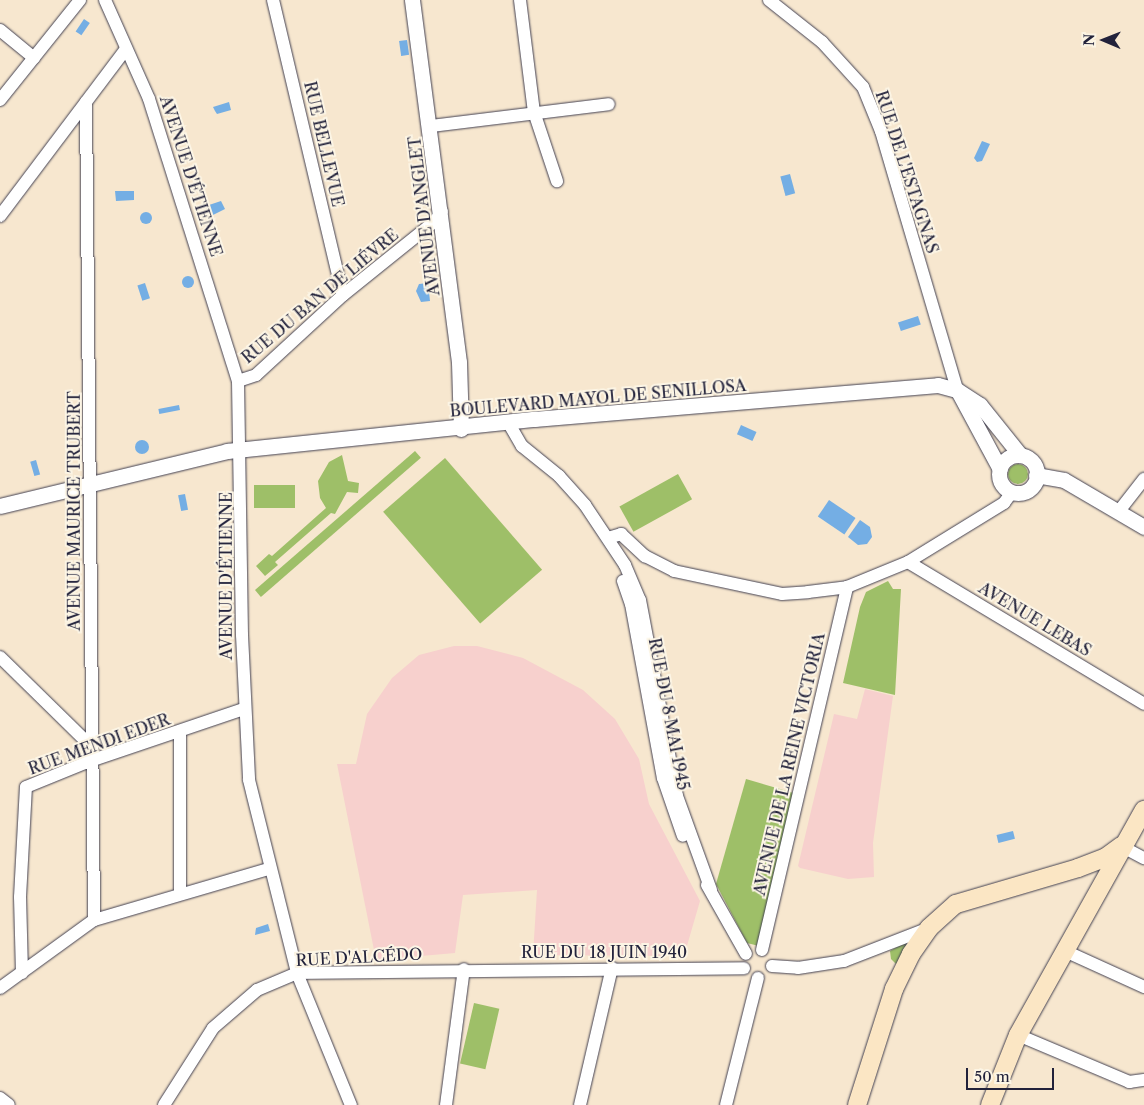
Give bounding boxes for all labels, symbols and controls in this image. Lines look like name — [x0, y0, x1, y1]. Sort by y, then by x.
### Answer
north arrow — [1079, 15, 1129, 65]
text: N — [1080, 34, 1098, 46]
street label: RUE BELLEVUE — [300, 79, 348, 209]
street label: RUE DE L'ESTAGNAS — [872, 88, 942, 256]
street label: AVENUE D'ÉTIENNE — [156, 93, 226, 259]
street label: AVENUE D'ANGLET — [405, 135, 443, 297]
street label: RUE DU BAN DE LIÉVRE — [238, 225, 402, 367]
street label: BOULEVARD MAYOL DE SENILLOSA — [449, 375, 747, 421]
street label: AVENUE MAURICE TRUBERT — [64, 391, 84, 631]
street label: AVENUE D'ÉTIENNE — [216, 492, 236, 660]
street label: AVENUE LEBAS — [975, 578, 1095, 660]
street label: AVENUE DE LA REINE VICTORIA — [749, 630, 829, 898]
street label: RUE DU 8 MAI 1945 — [645, 636, 693, 792]
street label: RUE MENDI EDER — [26, 709, 172, 779]
street label: RUE DU 18 JUIN 1940 — [521, 942, 687, 962]
street label: RUE D'ALCÉDO — [295, 944, 423, 970]
scale bar — [969, 1058, 1056, 1090]
text: 50 m — [974, 1067, 1010, 1086]

